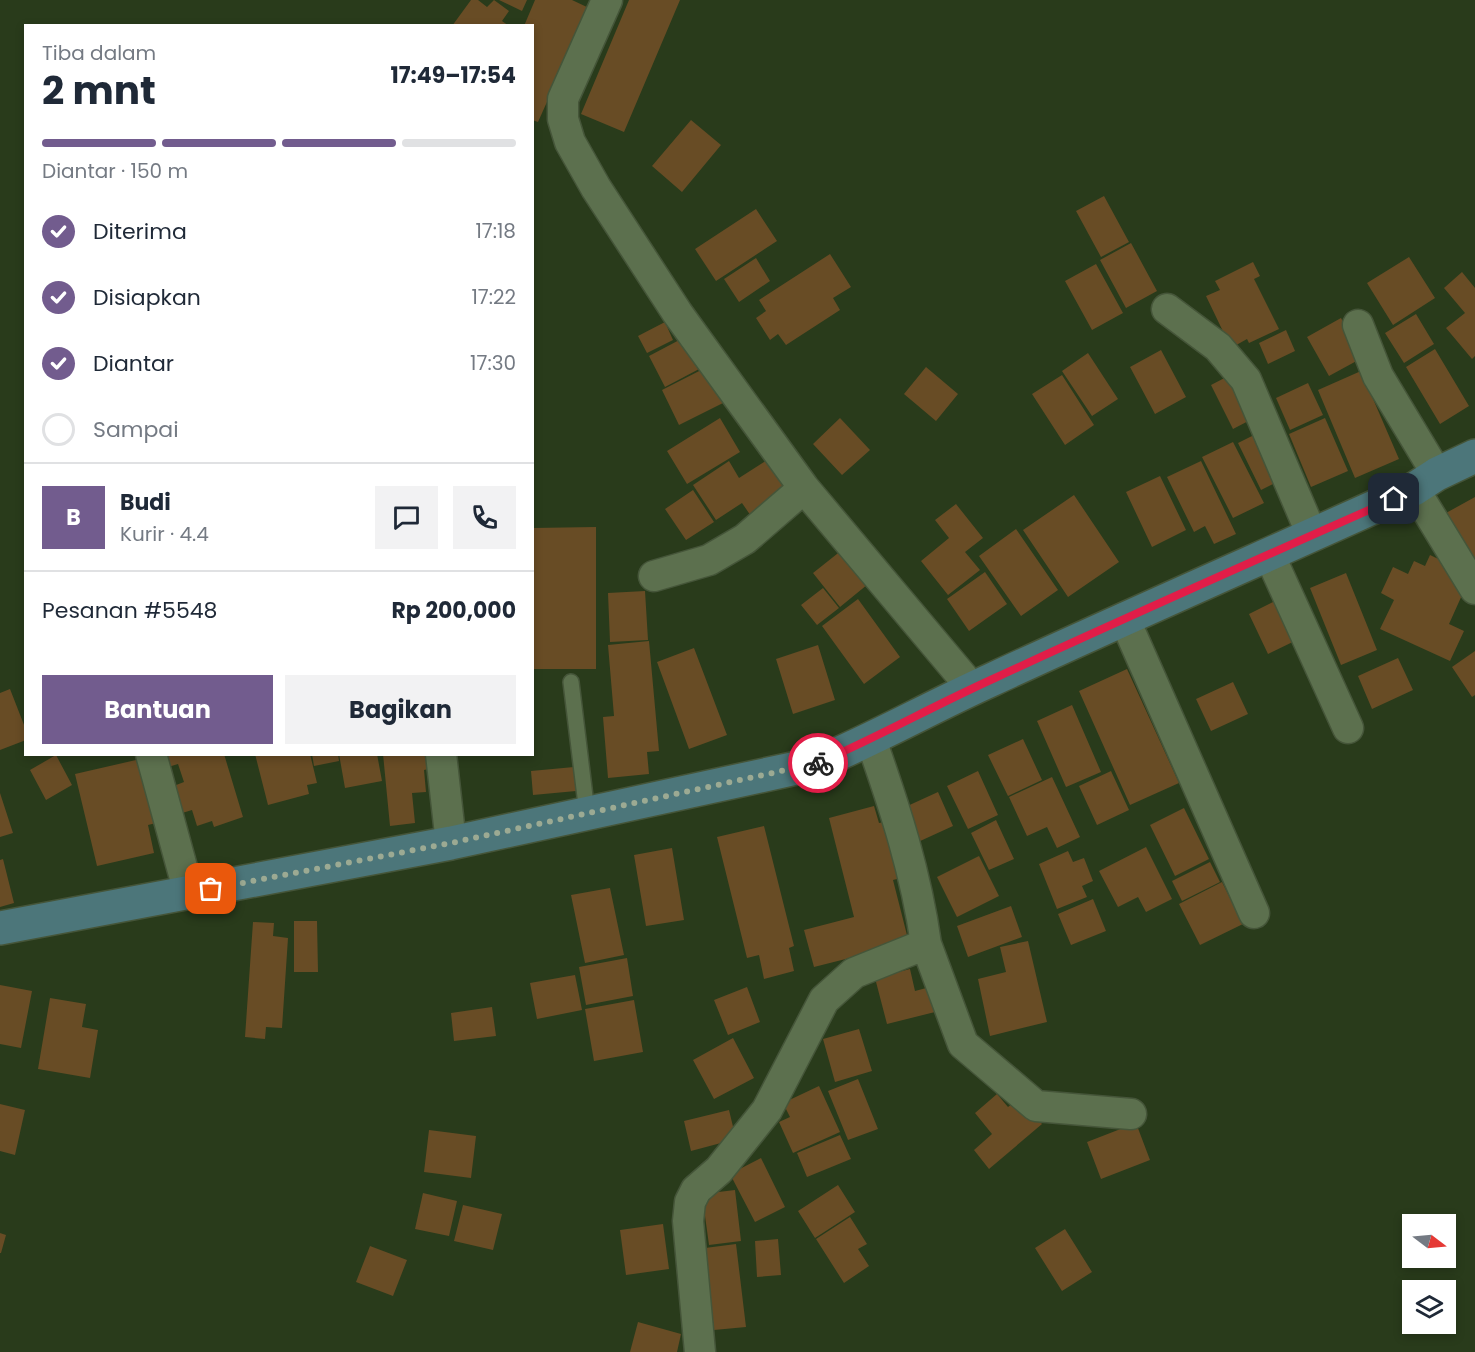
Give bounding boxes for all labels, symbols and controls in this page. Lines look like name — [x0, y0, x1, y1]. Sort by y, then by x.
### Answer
text: Tiba dalam — [42, 39, 156, 67]
text: 17:49–17:54 — [391, 60, 516, 91]
text: 2 mnt — [42, 63, 156, 118]
text: Diantar · 150 m — [42, 157, 188, 185]
icon: check — [42, 215, 75, 248]
text: Diterima — [93, 216, 187, 247]
text: 17:18 — [475, 217, 516, 245]
icon: check — [42, 281, 75, 314]
text: Disiapkan — [93, 282, 201, 313]
text: 17:22 — [471, 283, 516, 311]
icon: check — [42, 347, 75, 380]
text: Diantar — [93, 348, 174, 379]
text: 17:30 — [470, 349, 516, 377]
text: Sampai — [93, 414, 179, 445]
pin — [1368, 473, 1419, 524]
icon: home — [1377, 482, 1410, 515]
button: chat — [375, 486, 438, 549]
button: phone — [453, 486, 516, 549]
text: Budi — [120, 487, 171, 518]
text: B — [66, 502, 81, 533]
text: Kurir · 4.4 — [120, 520, 209, 548]
text: Pesanan #5548 — [42, 595, 217, 626]
text: Rp 200,000 — [391, 595, 516, 626]
button: Bantuan — [42, 675, 273, 744]
button: Bagikan — [285, 675, 516, 744]
courier — [788, 733, 848, 793]
icon: bike — [802, 747, 835, 780]
pin — [185, 863, 236, 914]
icon: bag — [194, 872, 227, 905]
north arrow — [1402, 1214, 1456, 1268]
map controls — [1402, 1214, 1456, 1334]
button: layers — [1402, 1280, 1456, 1334]

